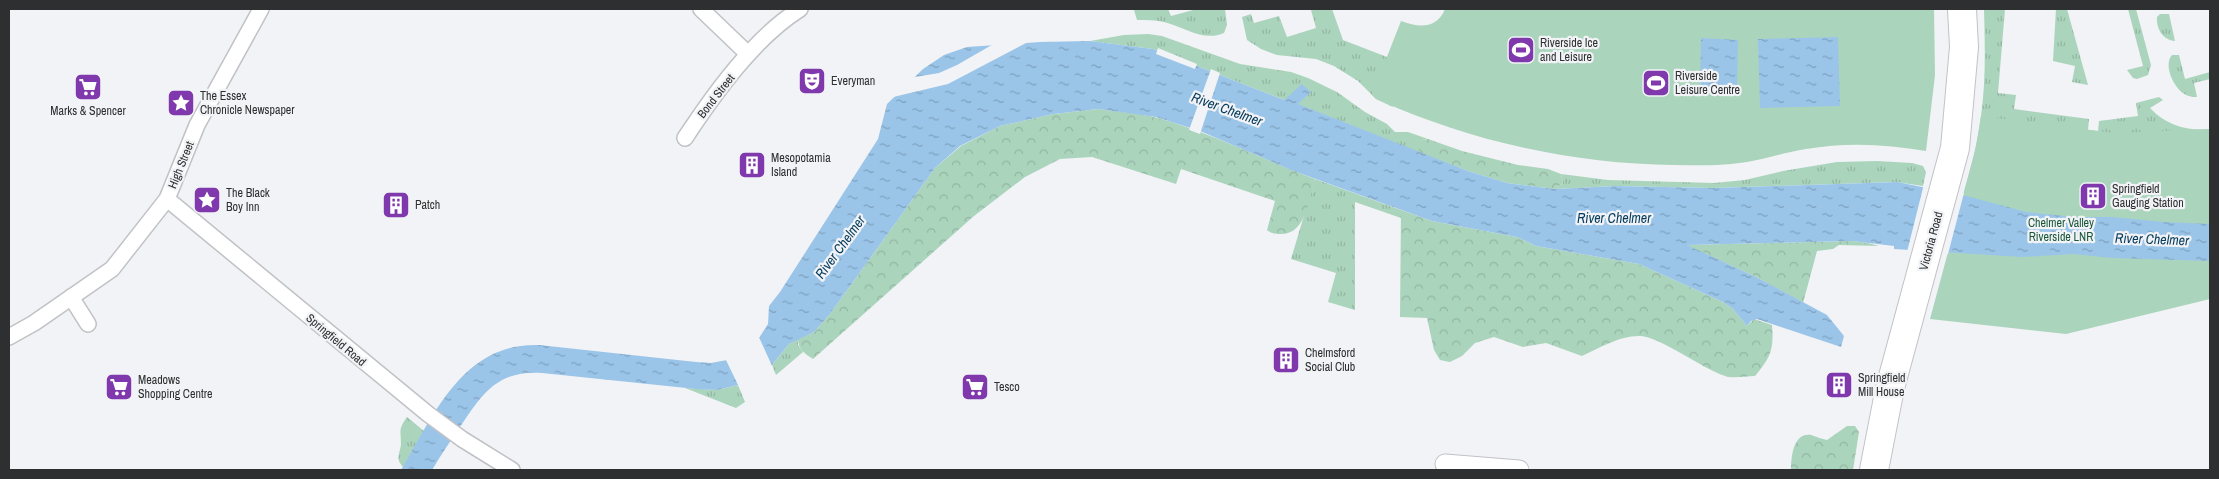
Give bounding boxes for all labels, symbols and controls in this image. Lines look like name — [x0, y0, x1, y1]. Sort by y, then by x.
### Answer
sports icon: Riverside Ice and Leisure — [1506, 35, 1536, 65]
place label: Riverside Ice and Leisure — [1540, 35, 1598, 65]
theatre icon: Everyman — [797, 66, 827, 96]
sports icon: Riverside Leisure Centre — [1641, 68, 1671, 98]
place label: Riverside Leisure Centre — [1675, 68, 1740, 98]
street label: Bond Street — [694, 70, 738, 121]
supermarket icon: Marks & Spencer — [73, 72, 103, 102]
place label: Everyman — [831, 73, 875, 89]
place icon: The Essex Chronicle Newspaper — [166, 88, 196, 118]
place label: The Essex Chronicle Newspaper — [200, 88, 295, 118]
water label: River Chelmer — [1189, 88, 1266, 131]
place label: Marks & Spencer — [50, 103, 126, 119]
street label: High Street — [164, 139, 198, 191]
building icon: Mesopotamia Island — [737, 150, 767, 180]
place label: Mesopotamia Island — [771, 150, 831, 180]
building icon: Springfield Gauging Station — [2078, 181, 2108, 211]
place label: Springfield Gauging Station — [2112, 181, 2184, 211]
place icon: The Black Boy Inn — [192, 185, 222, 215]
place label: The Black Boy Inn — [226, 185, 270, 215]
building icon: Patch — [381, 190, 411, 220]
place label: Patch — [415, 197, 440, 213]
water label: River Chelmer — [1577, 209, 1652, 227]
street label: Victoria Road — [1916, 210, 1946, 272]
water label: River Chelmer — [811, 211, 870, 282]
park label: Chelmer Valley Riverside LNR — [2028, 215, 2094, 245]
water label: River Chelmer — [2115, 229, 2190, 249]
street label: Springfield Road — [303, 310, 369, 370]
building icon: Chelmsford Social Club — [1271, 345, 1301, 375]
place label: Chelmsford Social Club — [1305, 345, 1355, 375]
building icon: Springfield Mill House — [1824, 370, 1854, 400]
place label: Springfield Mill House — [1858, 370, 1906, 400]
supermarket icon: Meadows Shopping Centre — [104, 372, 134, 402]
place label: Meadows Shopping Centre — [138, 372, 212, 402]
supermarket icon: Tesco — [960, 372, 990, 402]
place label: Tesco — [994, 379, 1020, 395]

